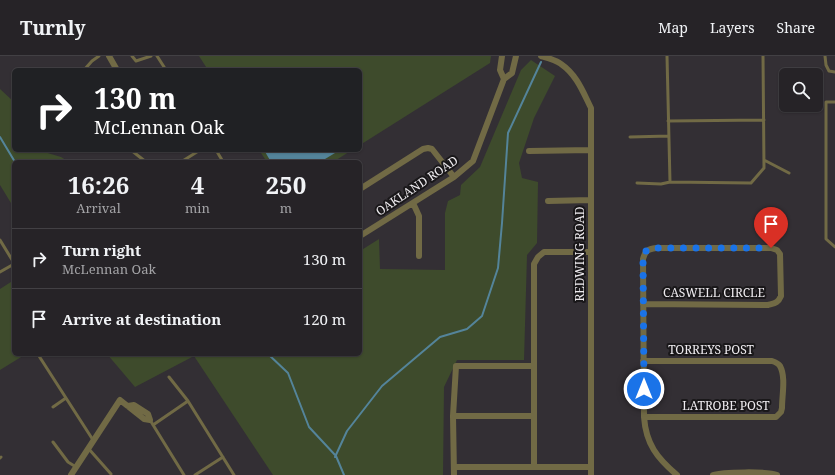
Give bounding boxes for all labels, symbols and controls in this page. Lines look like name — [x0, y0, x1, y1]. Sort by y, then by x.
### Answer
text: Turnly — [20, 15, 85, 41]
text: Map — [658, 18, 688, 37]
text: Layers — [710, 18, 755, 37]
text: Share — [777, 18, 815, 37]
map controls — [779, 68, 823, 112]
button: search — [779, 68, 823, 112]
text: 130 m — [94, 79, 176, 117]
icon: right — [28, 84, 80, 136]
text: McLennan Oak — [94, 115, 224, 139]
street label: OAKLAND ROAD — [372, 152, 461, 219]
text: 16:26 — [68, 168, 129, 201]
text: 4 — [191, 168, 204, 201]
text: 250 — [266, 168, 306, 201]
text: Arrival — [76, 199, 121, 217]
text: min — [185, 199, 210, 217]
text: m — [280, 199, 292, 217]
street label: REDWING ROAD — [571, 206, 588, 302]
pin — [754, 207, 788, 248]
icon: arrive — [760, 213, 782, 235]
text: Turn right — [62, 240, 141, 260]
icon: right — [28, 248, 50, 270]
text: 130 m — [303, 249, 346, 269]
text: McLennan Oak — [62, 260, 156, 278]
street label: CASWELL CIRCLE — [663, 284, 765, 301]
icon: arrive — [28, 308, 50, 330]
text: Arrive at destination — [62, 309, 221, 329]
text: 120 m — [303, 309, 346, 329]
street label: TORREYS POST — [668, 341, 754, 358]
position arrow — [623, 368, 665, 410]
street label: LATROBE POST — [682, 397, 770, 414]

